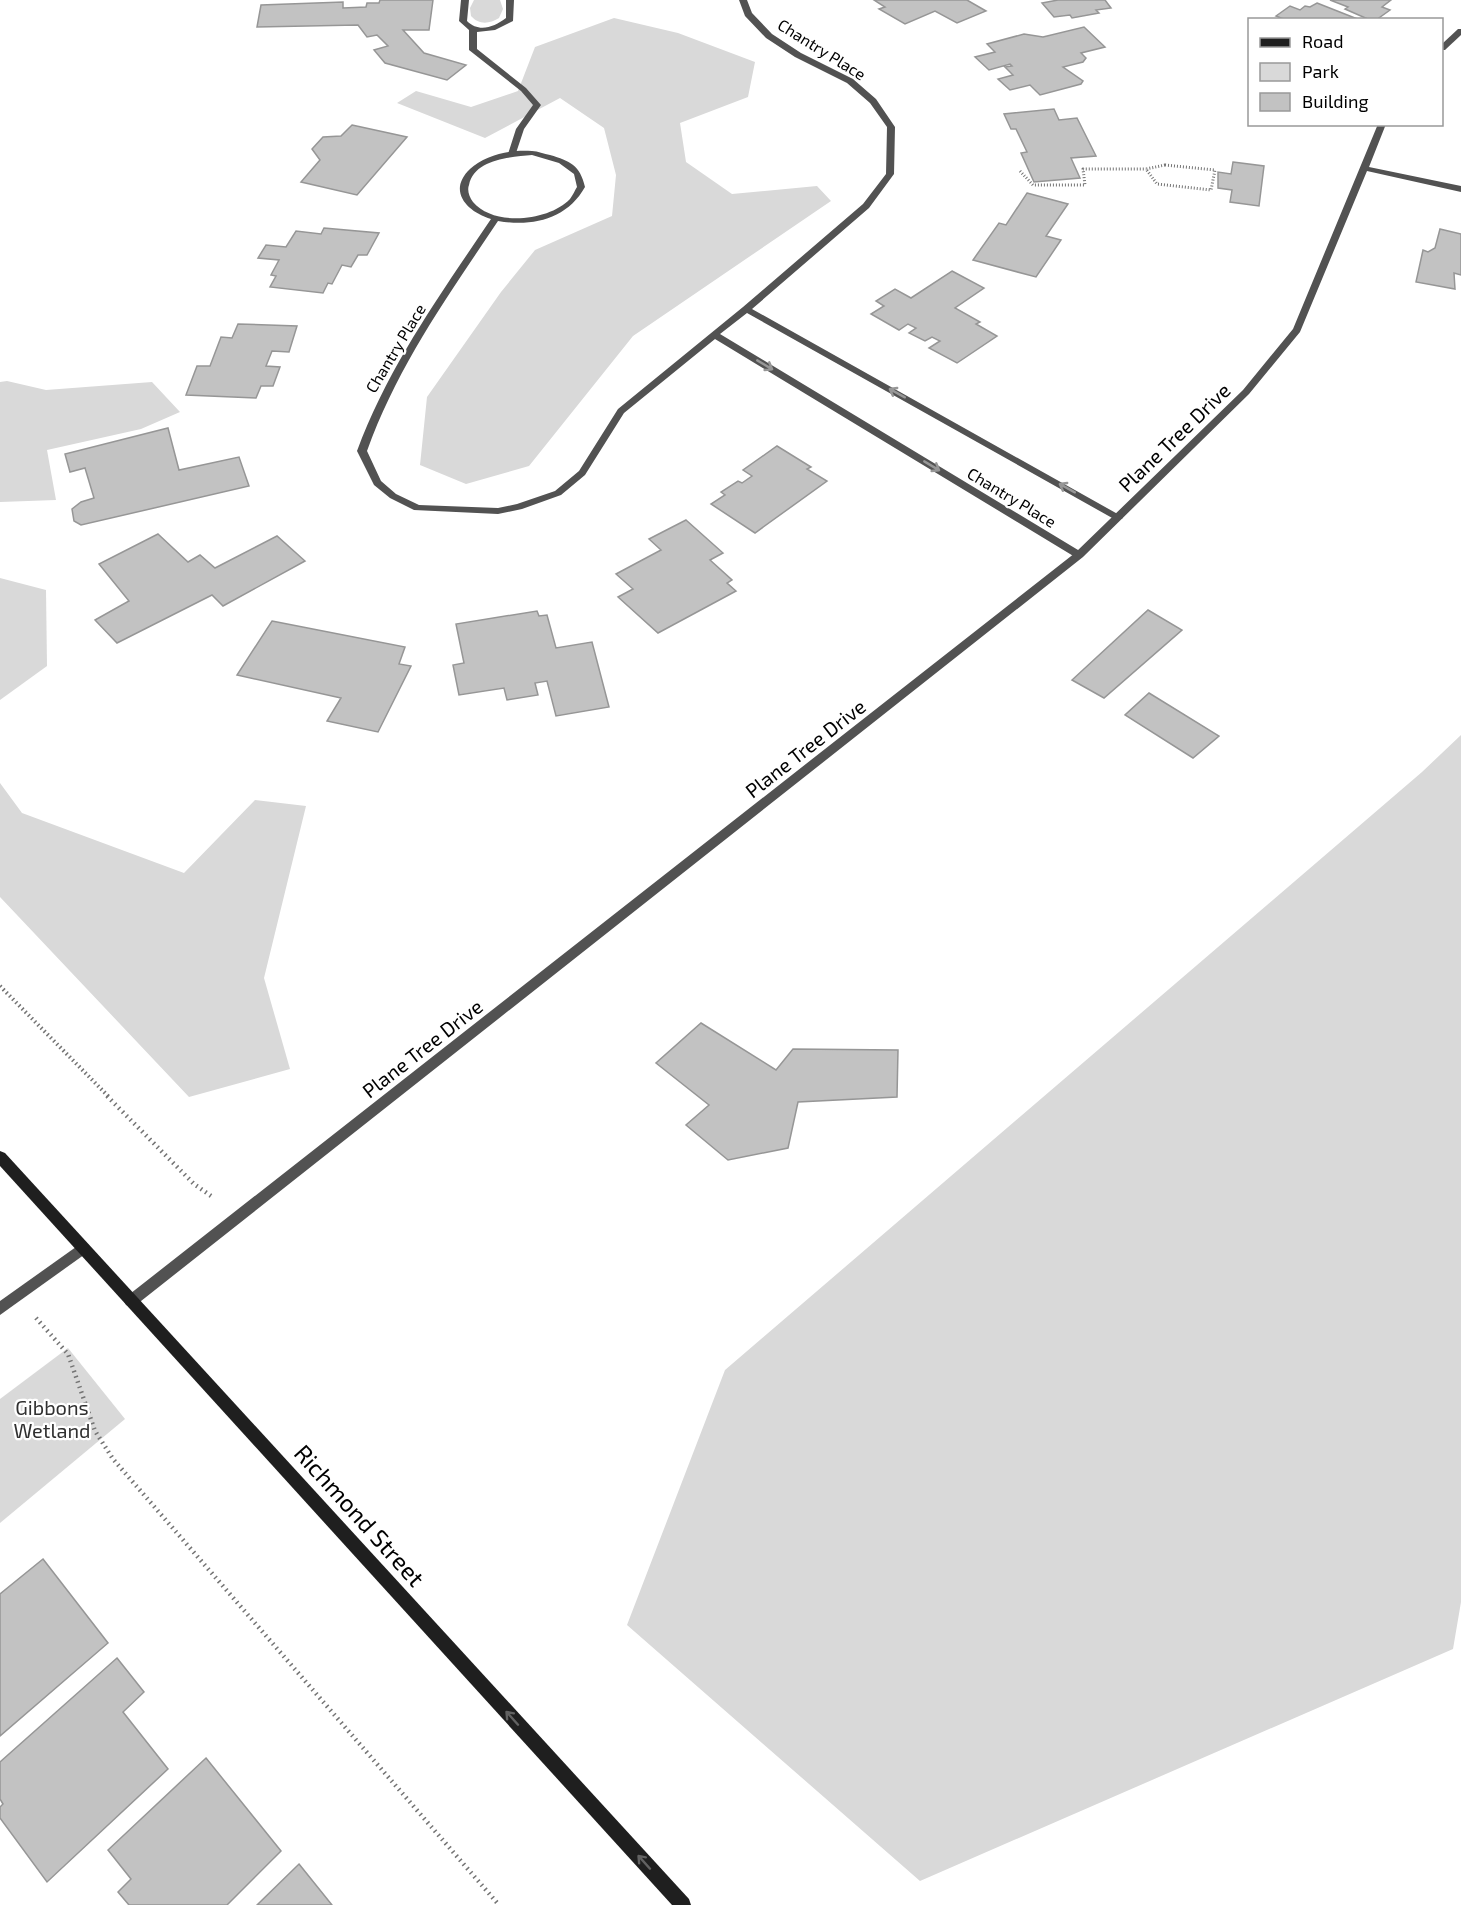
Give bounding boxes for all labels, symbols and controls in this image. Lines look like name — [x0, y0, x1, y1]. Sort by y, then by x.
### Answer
street label: Chantry Place — [775, 14, 869, 84]
legend — [1248, 18, 1443, 126]
text: Road — [1302, 30, 1343, 52]
text: Park — [1302, 60, 1339, 82]
text: Building — [1302, 90, 1369, 112]
street label: Chantry Place — [361, 300, 429, 396]
one-way arrow — [756, 359, 773, 371]
street label: Plane Tree Drive — [1113, 378, 1235, 496]
one-way arrow — [889, 387, 906, 399]
one-way arrow — [923, 460, 940, 472]
street label: Chantry Place — [964, 463, 1060, 531]
one-way arrow — [1059, 482, 1076, 494]
street label: Plane Tree Drive — [740, 694, 870, 802]
street label: Plane Tree Drive — [357, 994, 487, 1102]
park label: Gibbons Wetland — [14, 1395, 90, 1442]
street label: Richmond Street — [289, 1438, 431, 1592]
one-way arrow — [505, 1710, 519, 1725]
one-way arrow — [637, 1855, 651, 1870]

